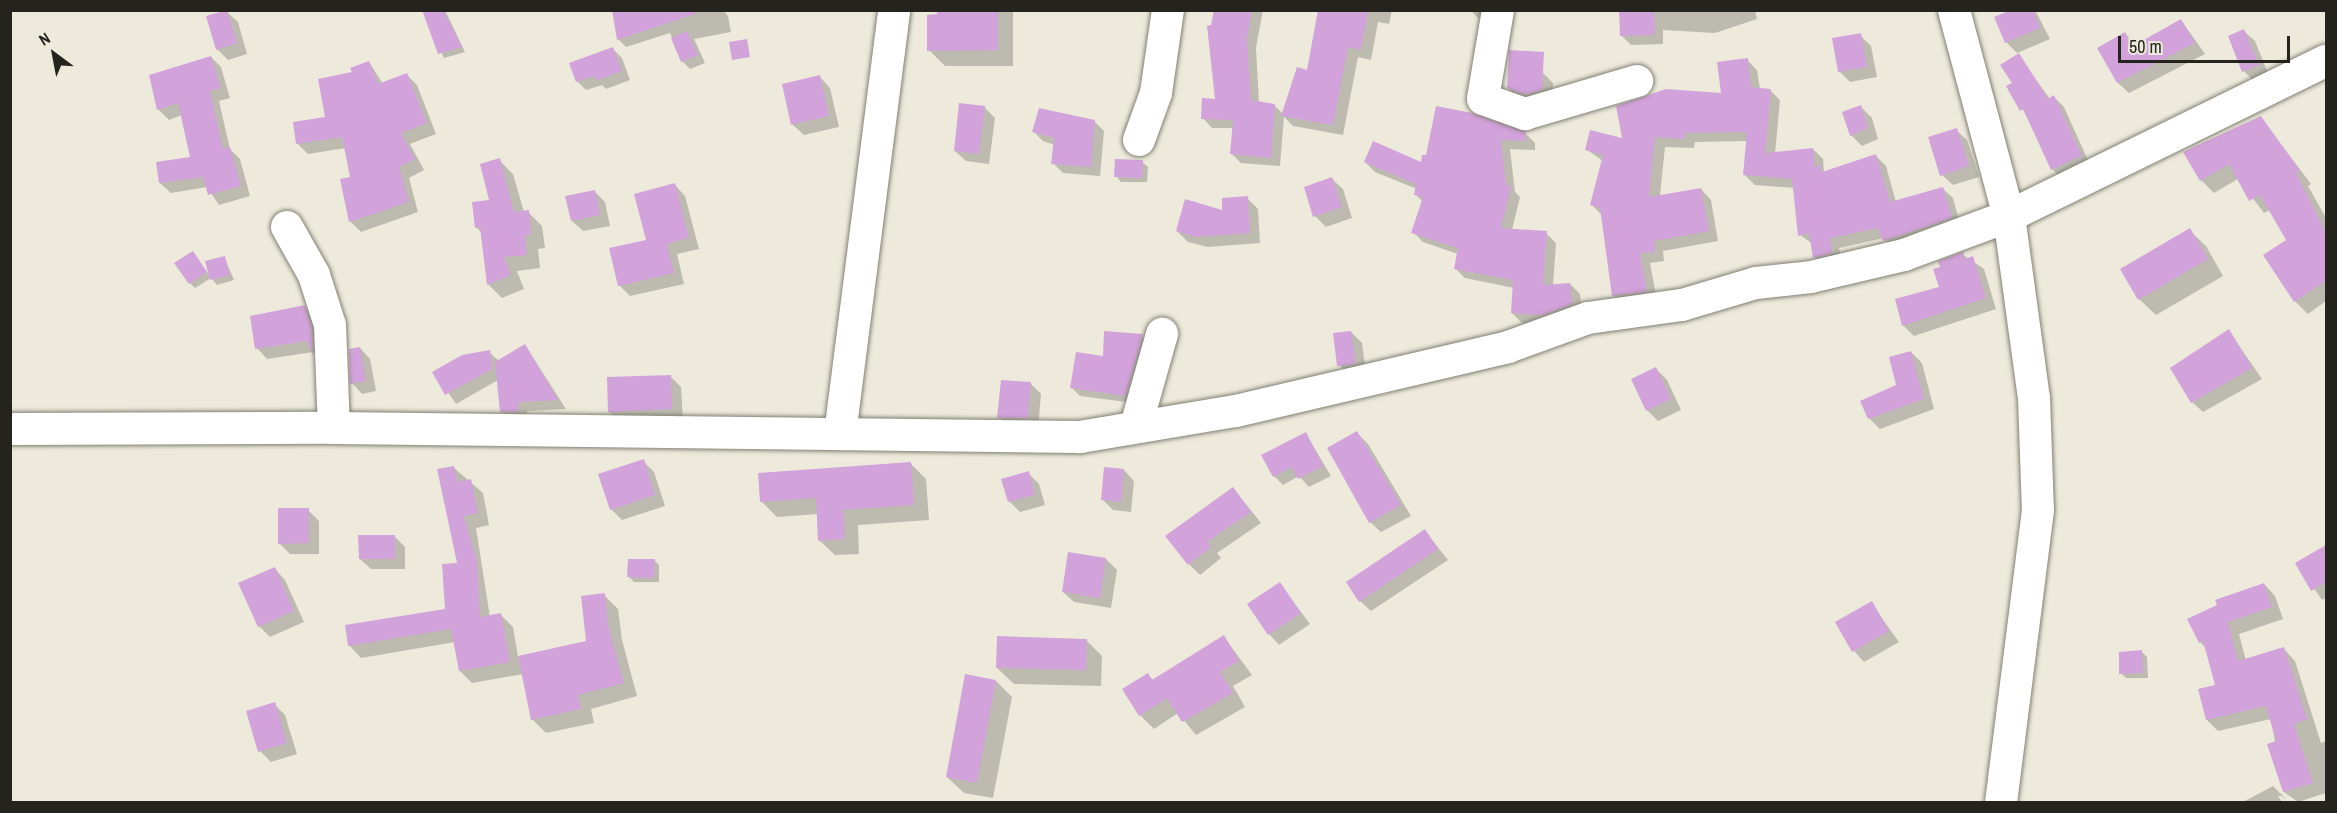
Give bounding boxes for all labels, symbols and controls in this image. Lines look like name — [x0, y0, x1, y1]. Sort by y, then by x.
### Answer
north arrow — [24, 24, 84, 84]
scale bar — [2121, 24, 2294, 62]
text: N — [35, 27, 54, 51]
text: 50 m — [2129, 34, 2162, 59]

